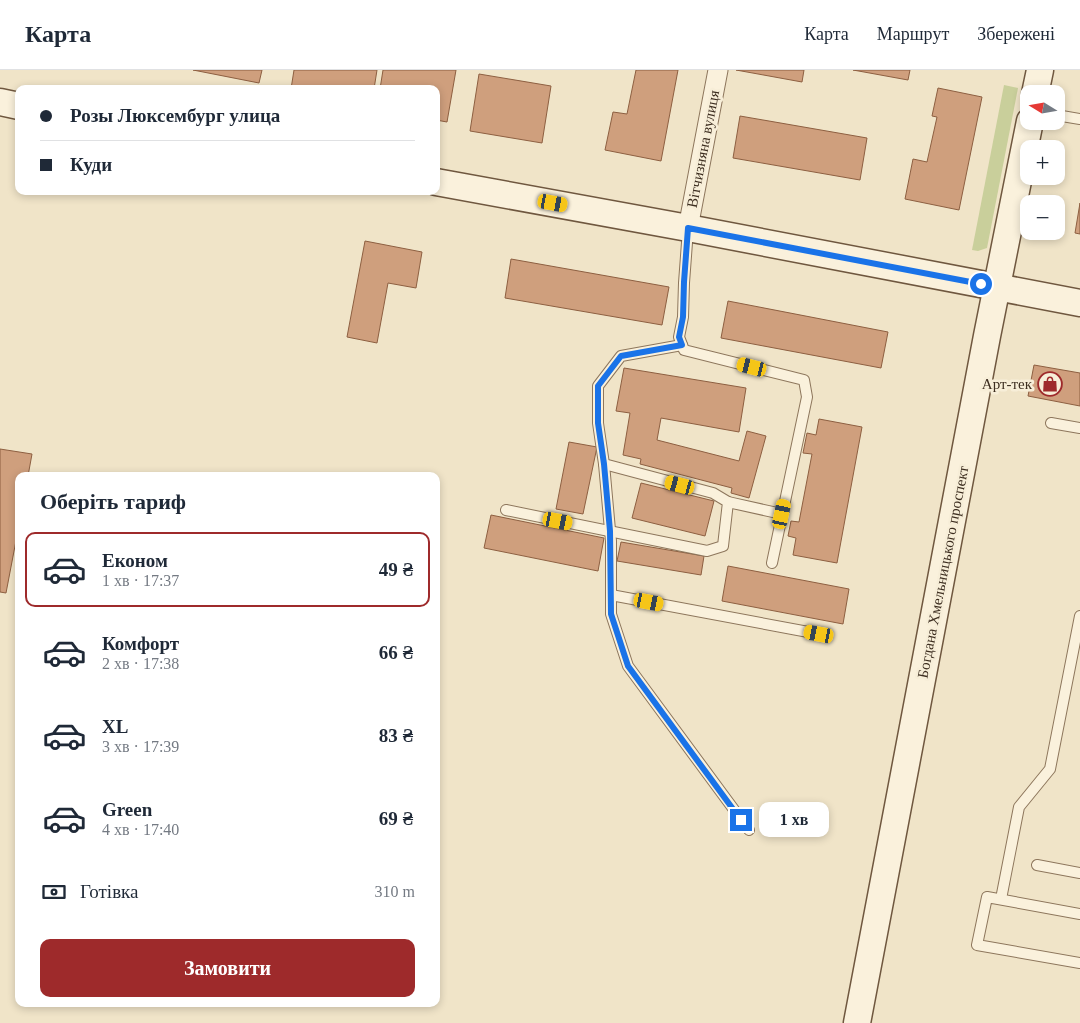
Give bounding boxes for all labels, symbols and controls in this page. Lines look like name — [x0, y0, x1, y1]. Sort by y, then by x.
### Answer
text: Карта — [25, 21, 91, 47]
text: Карта — [804, 24, 849, 44]
text: Маршрут — [877, 24, 949, 44]
text: Збережені — [977, 24, 1055, 44]
north arrow — [1020, 85, 1065, 130]
map controls — [1020, 85, 1065, 240]
street label: Вітчизняна вулиця — [684, 89, 722, 209]
text: Розы Люксембург улица — [70, 105, 280, 126]
button: + — [1020, 140, 1065, 185]
text: Куди — [70, 154, 112, 175]
car — [536, 193, 569, 213]
button: − — [1020, 195, 1065, 240]
route start — [970, 273, 992, 295]
car — [735, 356, 768, 378]
shop icon: Арт-тек — [1037, 371, 1063, 397]
place label: Арт-тек — [982, 376, 1033, 392]
street label: Богдана Хмельницького проспект — [915, 464, 972, 680]
car — [663, 474, 696, 496]
text: Оберіть тариф — [40, 489, 186, 514]
car — [771, 498, 792, 530]
car — [541, 511, 574, 531]
icon: car — [42, 547, 87, 592]
text: Економ — [102, 550, 168, 571]
text: 49 ₴ — [379, 559, 413, 580]
text: 1 хв · 17:37 — [102, 572, 179, 589]
car — [632, 592, 665, 612]
car — [802, 624, 835, 644]
icon: car — [42, 630, 87, 675]
text: Комфорт — [102, 633, 179, 654]
text: 66 ₴ — [379, 642, 413, 663]
text: 2 хв · 17:38 — [102, 655, 179, 672]
icon: car — [42, 713, 87, 758]
text: XL — [102, 716, 128, 737]
text: 83 ₴ — [379, 725, 413, 746]
text: 3 хв · 17:39 — [102, 738, 179, 755]
icon: car — [42, 796, 87, 841]
text: Green — [102, 799, 152, 820]
callout: 1 хв — [758, 802, 828, 838]
text: 69 ₴ — [379, 808, 413, 829]
route end — [730, 809, 752, 831]
text: 1 хв — [780, 811, 808, 828]
text: 4 хв · 17:40 — [102, 821, 179, 838]
icon: cash — [40, 878, 68, 906]
text: Готівка — [80, 881, 139, 902]
text: 310 m — [375, 883, 415, 900]
button: Замовити — [40, 939, 415, 997]

